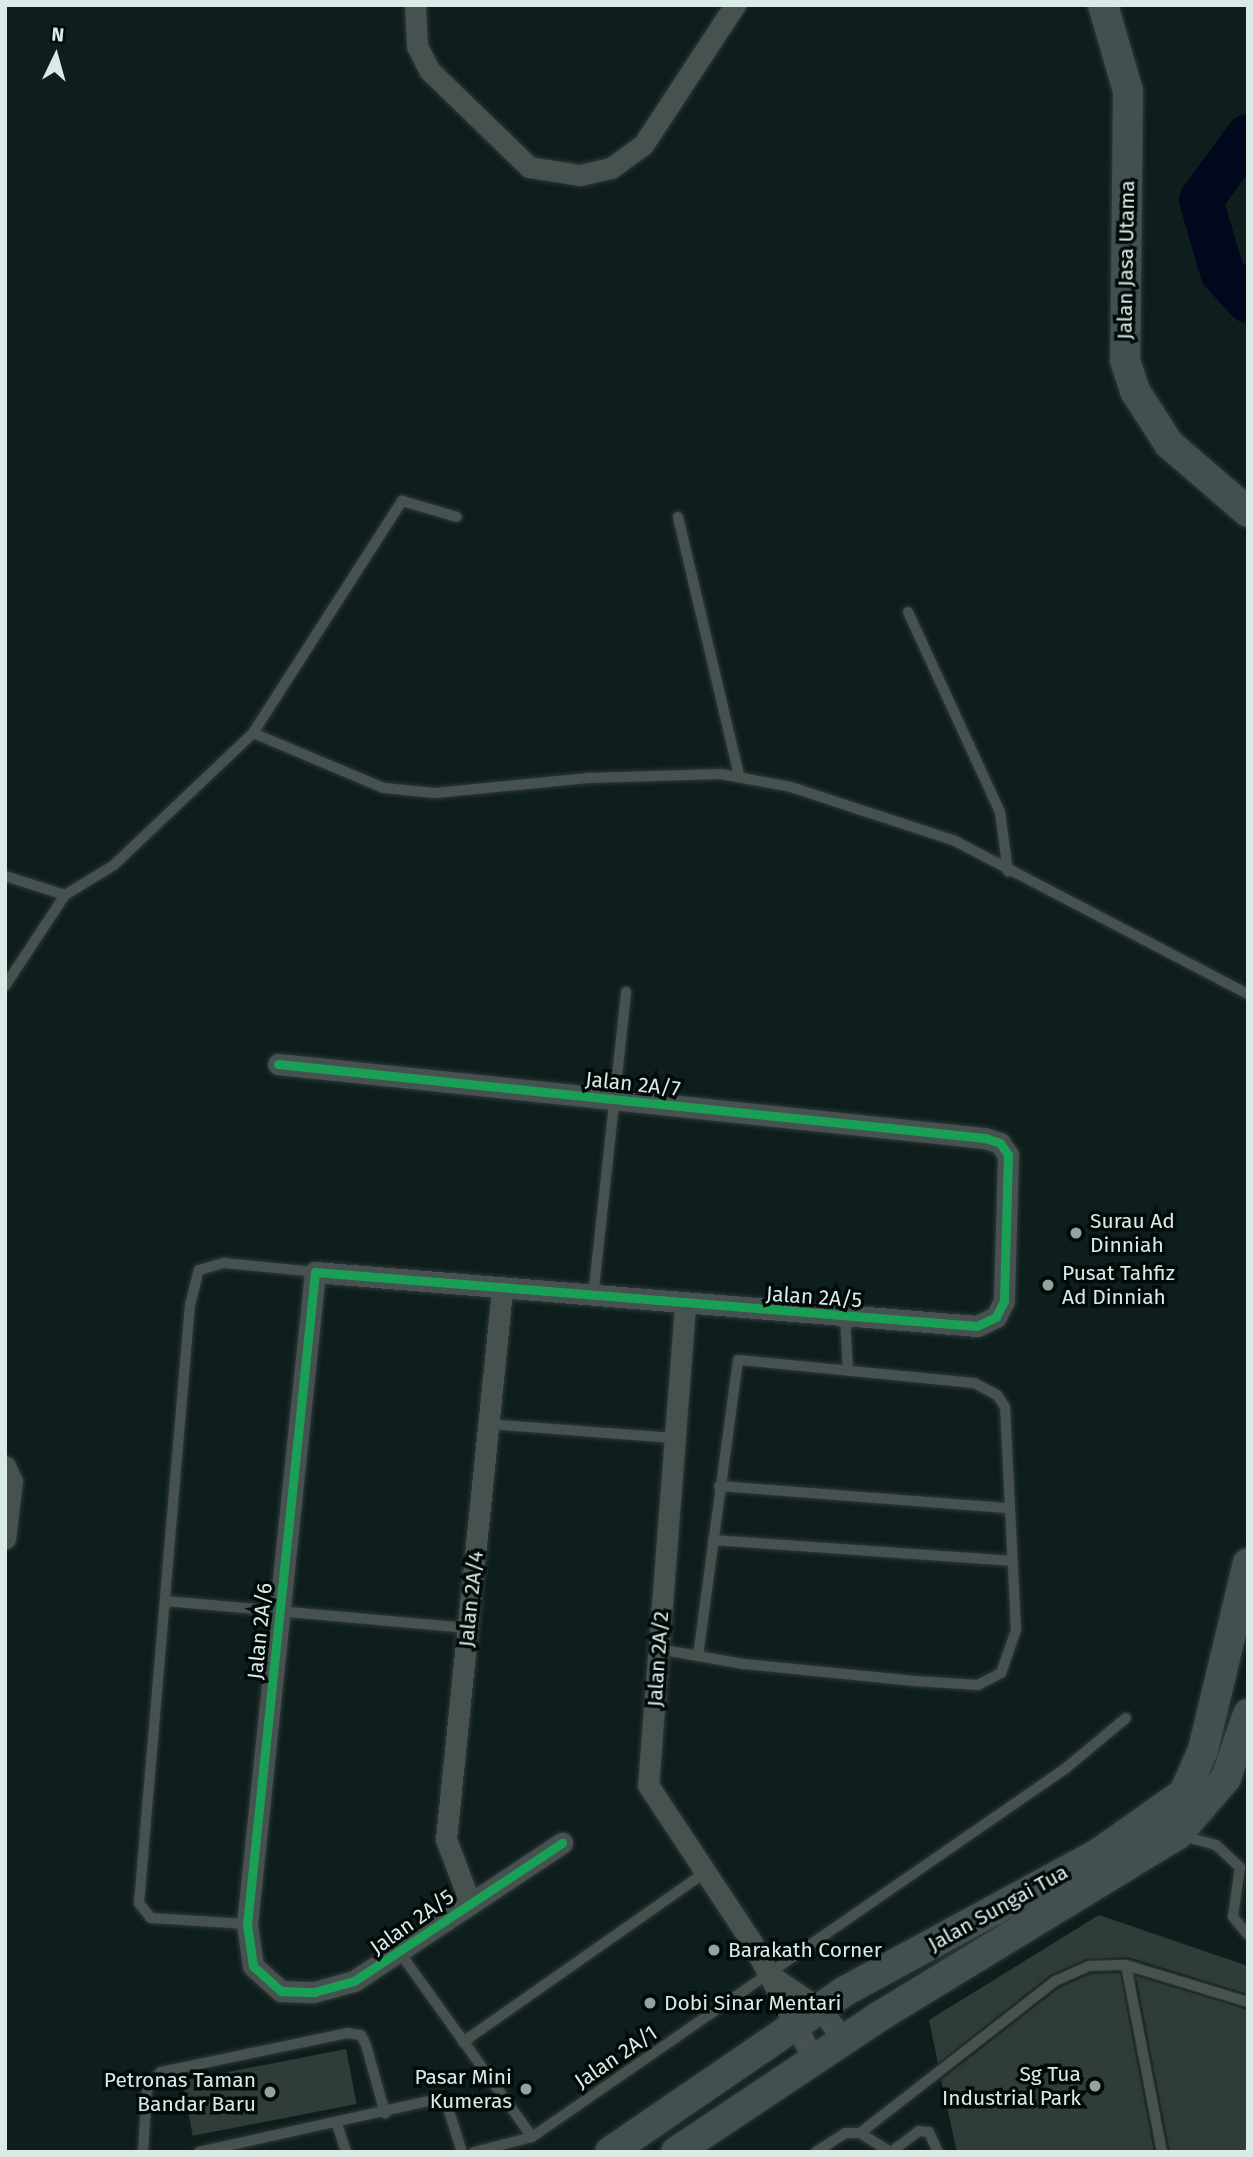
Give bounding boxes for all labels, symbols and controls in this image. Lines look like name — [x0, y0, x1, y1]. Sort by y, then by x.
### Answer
north arrow — [21, 21, 91, 91]
text: N — [51, 23, 65, 47]
street label: Jalan Jasa Utama — [1112, 180, 1140, 340]
street label: Jalan 2A/7 — [584, 1066, 682, 1102]
place label: Surau Ad Dinniah — [1090, 1208, 1175, 1258]
marker: Surau Ad Dinniah — [1068, 1225, 1084, 1241]
place label: Pusat Tahfiz Ad Dinniah — [1062, 1260, 1175, 1310]
marker: Pusat Tahfiz Ad Dinniah — [1040, 1277, 1056, 1293]
street label: Jalan 2A/5 — [765, 1281, 863, 1313]
street label: Jalan 2A/4 — [453, 1550, 489, 1648]
street label: Jalan 2A/6 — [242, 1582, 278, 1680]
street label: Jalan 2A/2 — [642, 1610, 674, 1708]
street label: Jalan Sungai Tua — [924, 1859, 1072, 1957]
street label: Jalan 2A/5 — [365, 1884, 459, 1960]
place label: Barakath Corner — [728, 1937, 882, 1963]
marker: Barakath Corner — [706, 1942, 722, 1958]
place label: Dobi Sinar Mentari — [664, 1990, 841, 2016]
marker: Dobi Sinar Mentari — [642, 1995, 658, 2011]
street label: Jalan 2A/1 — [570, 2020, 662, 2094]
place label: Sg Tua Industrial Park — [942, 2061, 1081, 2111]
place label: Pasar Mini Kumeras — [415, 2064, 512, 2114]
place label: Petronas Taman Bandar Baru — [104, 2067, 256, 2117]
marker: Sg Tua Industrial Park — [1087, 2078, 1103, 2094]
marker: Pasar Mini Kumeras — [518, 2081, 534, 2097]
marker: Petronas Taman Bandar Baru — [262, 2084, 278, 2100]

